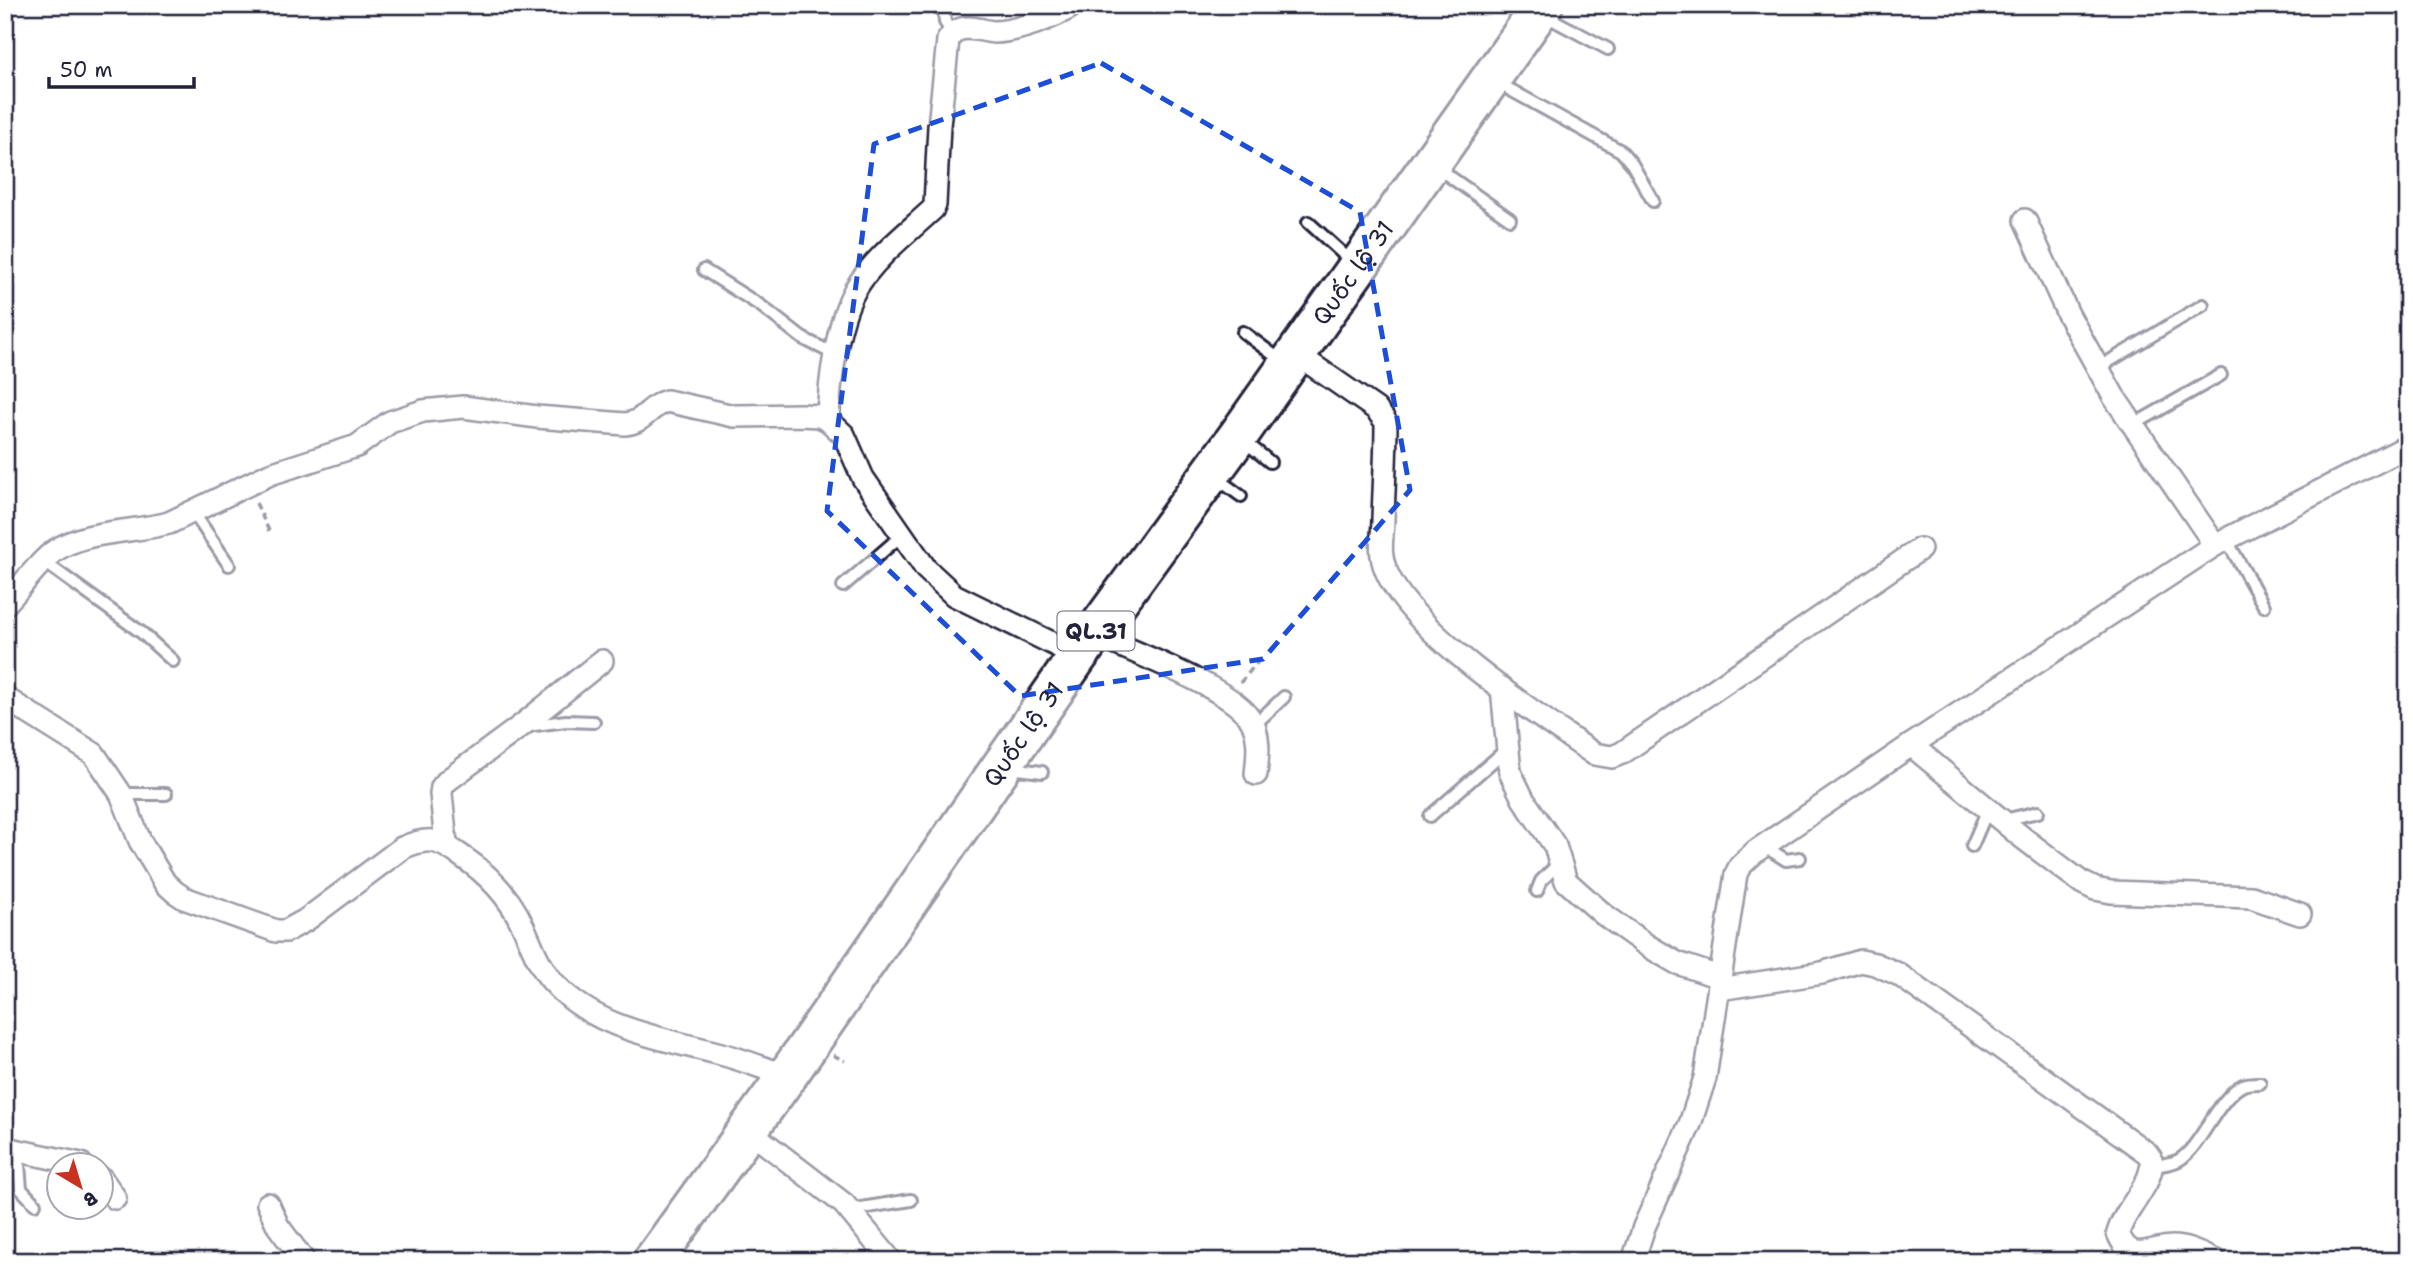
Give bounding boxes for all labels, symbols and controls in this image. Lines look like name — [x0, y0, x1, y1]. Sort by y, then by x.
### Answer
scale bar — [49, 46, 194, 90]
text: 50 m — [60, 56, 113, 84]
street label: Quốc lộ 31 — [1305, 214, 1401, 332]
road number: QL.31 — [1058, 611, 1134, 650]
street label: Quốc lộ 31 — [976, 676, 1071, 793]
north arrow — [46, 1150, 116, 1220]
text: B — [78, 1186, 103, 1213]

